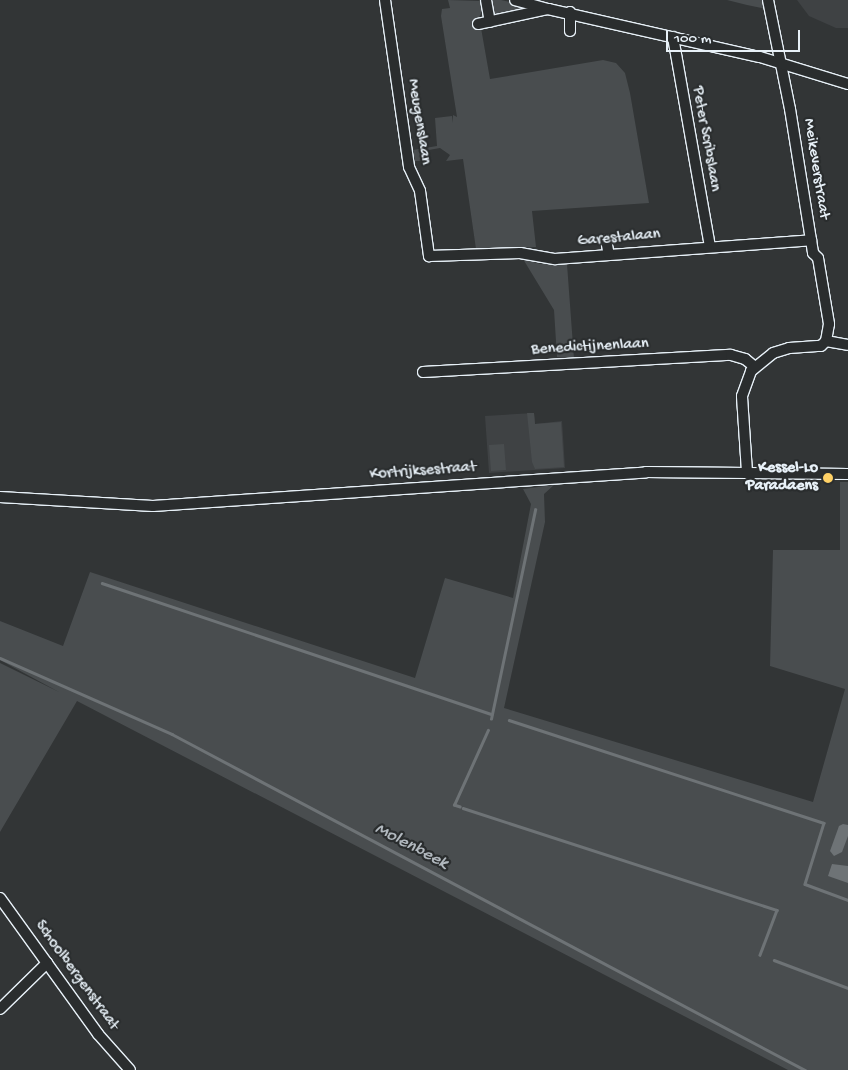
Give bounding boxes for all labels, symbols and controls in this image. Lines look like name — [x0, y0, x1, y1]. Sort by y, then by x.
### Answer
scale bar — [668, 20, 802, 52]
text: 100 m — [674, 30, 711, 48]
street label: Meugenslaan — [402, 78, 434, 166]
street label: Peter Scribslaan — [686, 85, 724, 193]
street label: Meikeverstraat — [798, 117, 832, 221]
street label: Garestalaan — [577, 226, 661, 252]
street label: Benedictijnenlaan — [531, 335, 649, 361]
street label: Kortrijksestraat — [369, 459, 477, 485]
place label: Kessel-Lo Paradaens — [746, 459, 818, 497]
marker: Kessel-Lo Paradaens — [822, 472, 834, 484]
water label: Molenbeek — [371, 819, 451, 875]
street label: Schoolbergenstraat — [30, 917, 122, 1035]

